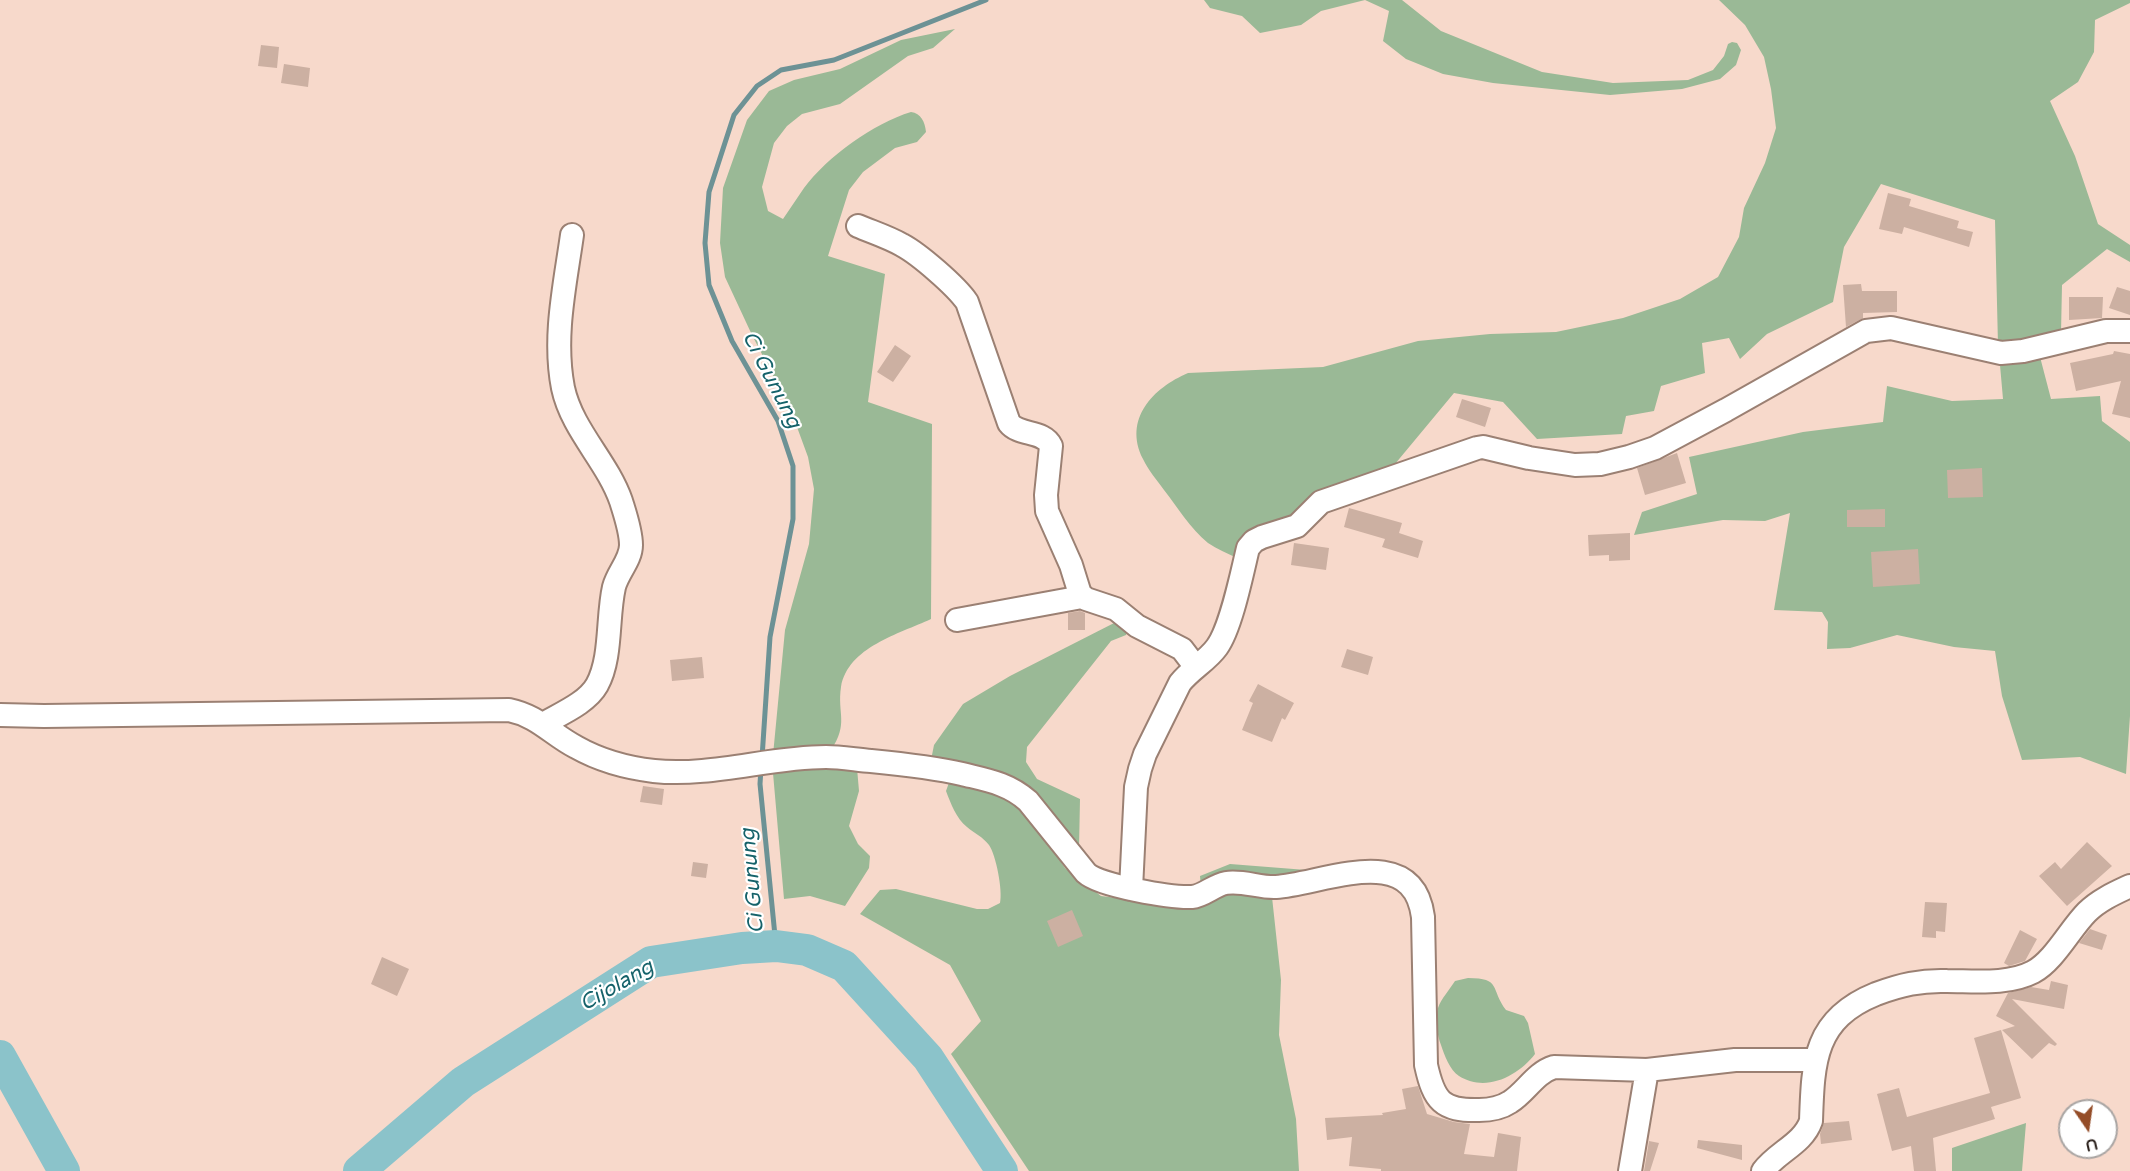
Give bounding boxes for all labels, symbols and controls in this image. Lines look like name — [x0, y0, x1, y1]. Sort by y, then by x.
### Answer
water label: Ci Gunung — [736, 327, 806, 433]
water label: Ci Gunung — [736, 827, 770, 935]
water label: Cijolang — [576, 955, 658, 1017]
north arrow — [2058, 1099, 2118, 1159]
text: U — [2083, 1133, 2100, 1156]

